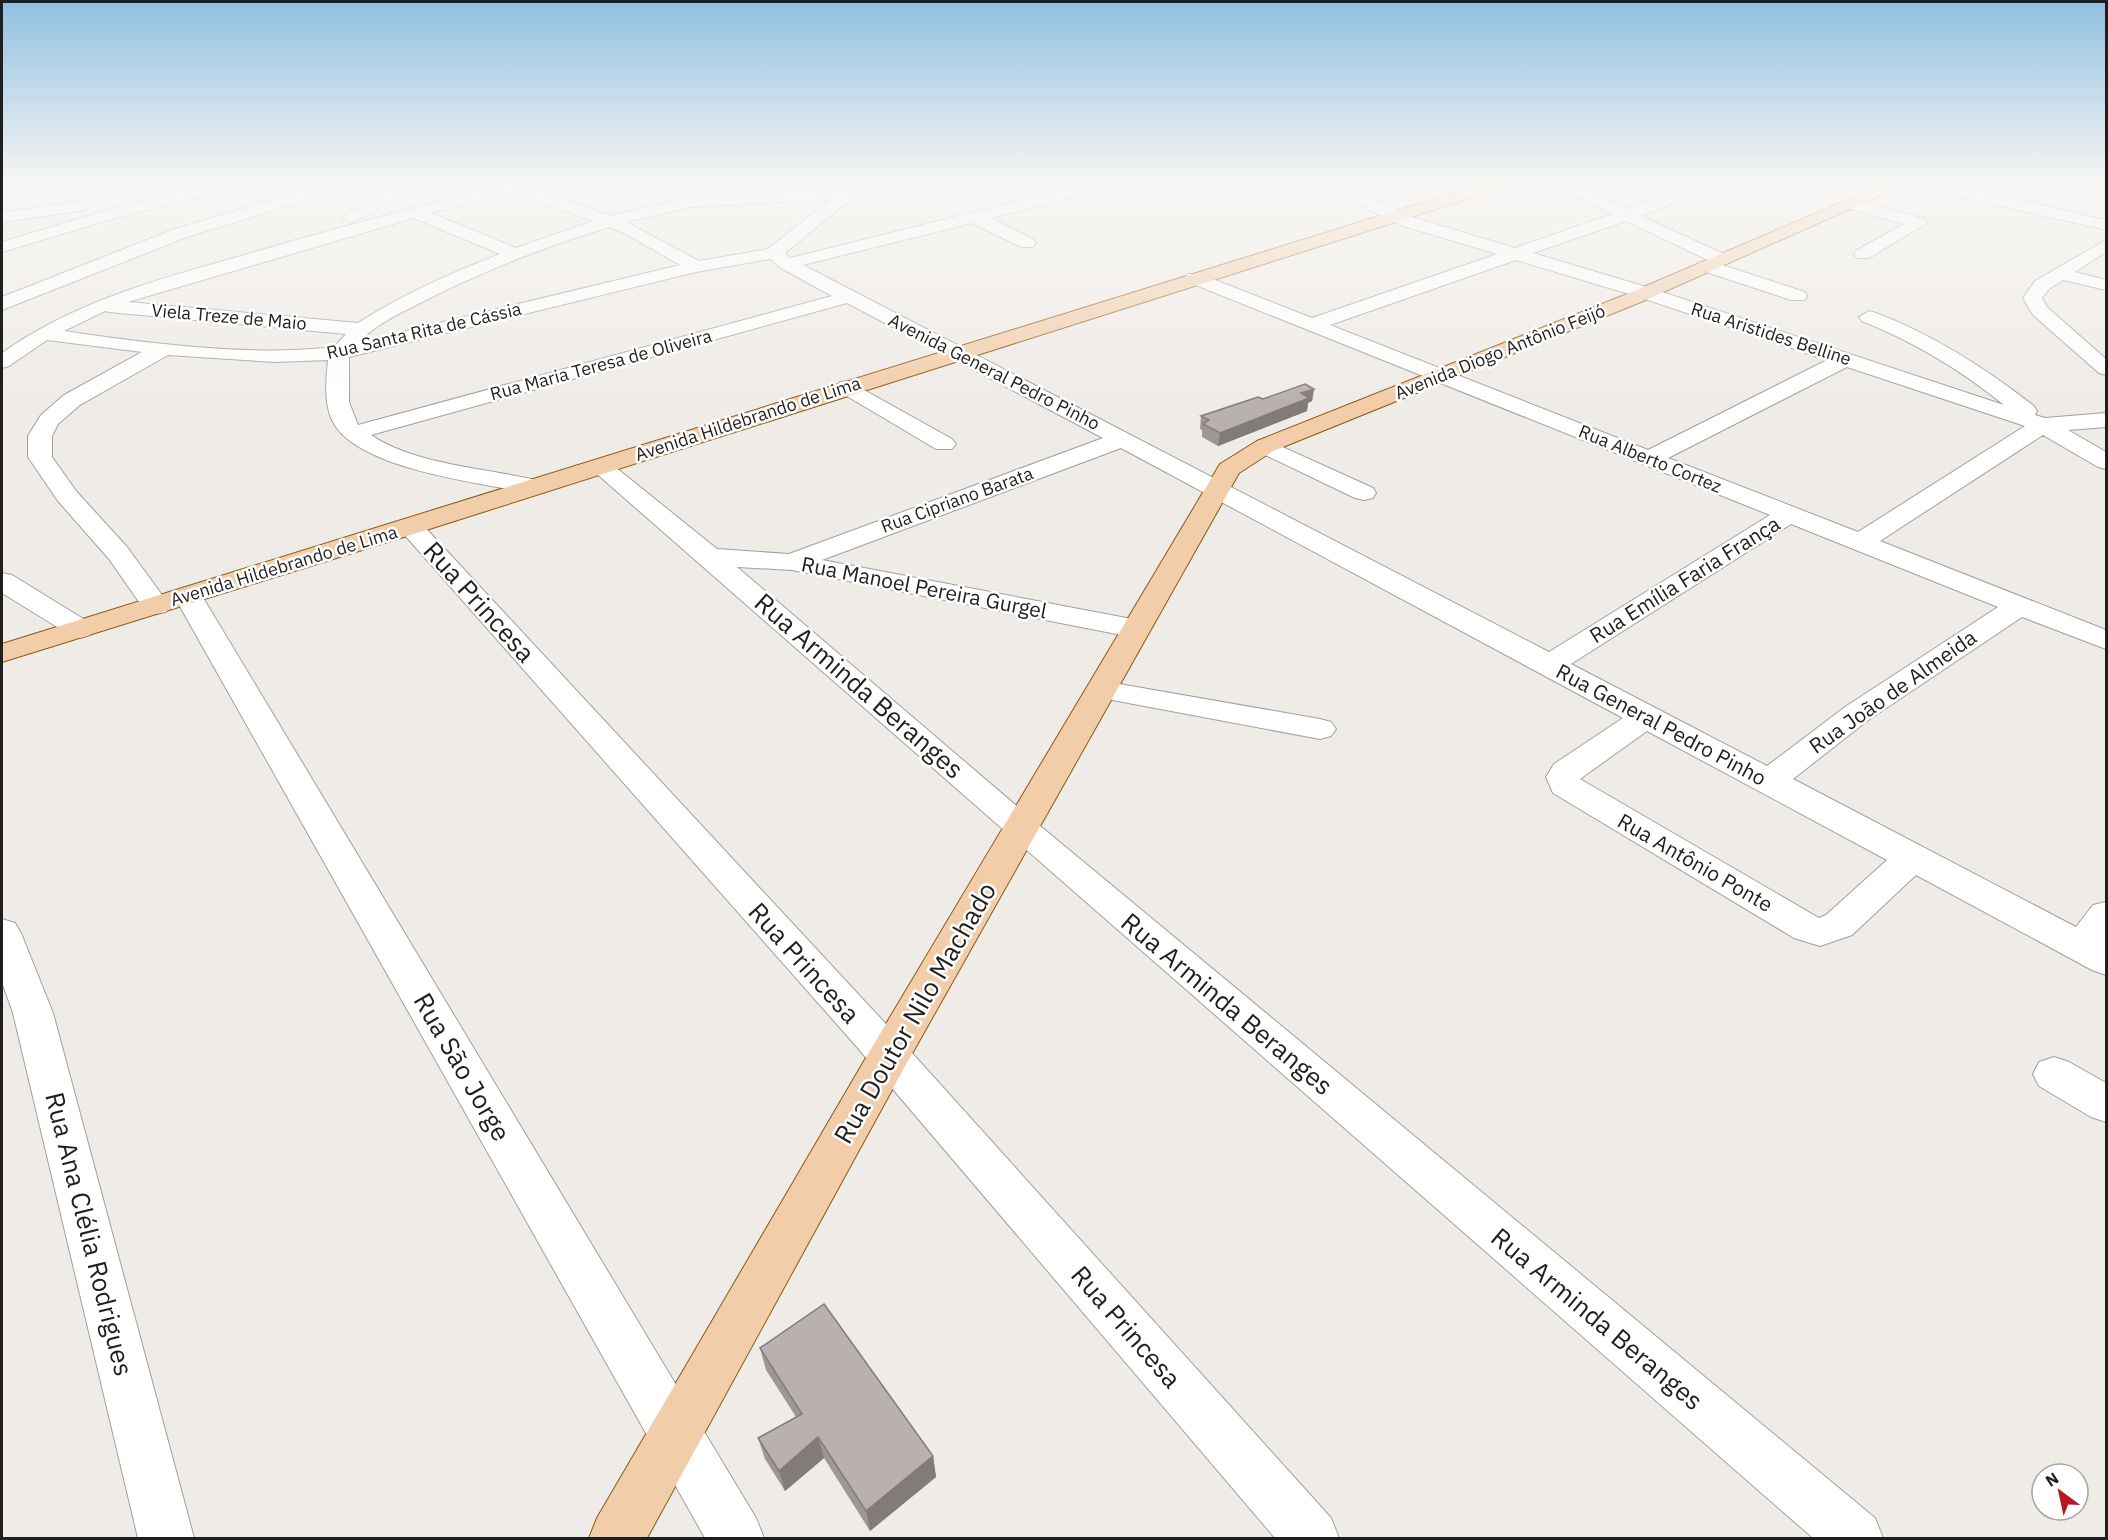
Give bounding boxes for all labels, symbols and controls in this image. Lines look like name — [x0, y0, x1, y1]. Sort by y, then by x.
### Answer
street label: Rua Santa Rita de Cássia — [324, 297, 524, 364]
street label: Rua Aristides Belline — [1688, 297, 1854, 370]
street label: Viela Treze de Maio — [151, 298, 308, 335]
street label: Avenida Diogo Antônio Feijó — [1391, 299, 1608, 404]
street label: Avenida General Pedro Pinho — [885, 308, 1104, 435]
street label: Rua Maria Teresa de Oliveira — [487, 324, 715, 405]
street label: Avenida Hildebrando de Lima — [632, 371, 864, 466]
street label: Rua Alberto Cortez — [1575, 419, 1725, 498]
street label: Rua Cipriano Barata — [878, 461, 1037, 538]
street label: Rua Emília Faria França — [1584, 509, 1785, 649]
street label: Avenida Hildebrando de Lima — [168, 520, 401, 611]
street label: Rua Princesa — [416, 534, 543, 669]
street label: Rua Manoel Pereira Gurgel — [799, 549, 1050, 625]
street label: Rua Arminda Beranges — [748, 585, 971, 786]
street label: Rua João de Almeida — [1803, 623, 1982, 760]
street label: Rua General Pedro Pinho — [1551, 657, 1772, 792]
street label: Rua Antônio Ponte — [1613, 806, 1778, 918]
street label: Rua Doutor Nilo Machado — [825, 876, 1003, 1149]
street label: Rua Princesa — [741, 895, 868, 1030]
street label: Rua Arminda Beranges — [1115, 905, 1341, 1102]
street label: Rua São Jorge — [407, 986, 519, 1147]
street label: Rua Ana Clélia Rodrigues — [38, 1088, 142, 1379]
street label: Rua Arminda Beranges — [1485, 1220, 1711, 1417]
street label: Rua Princesa — [1064, 1258, 1189, 1395]
north arrow — [2030, 1462, 2090, 1522]
text: N — [2042, 1468, 2062, 1491]

